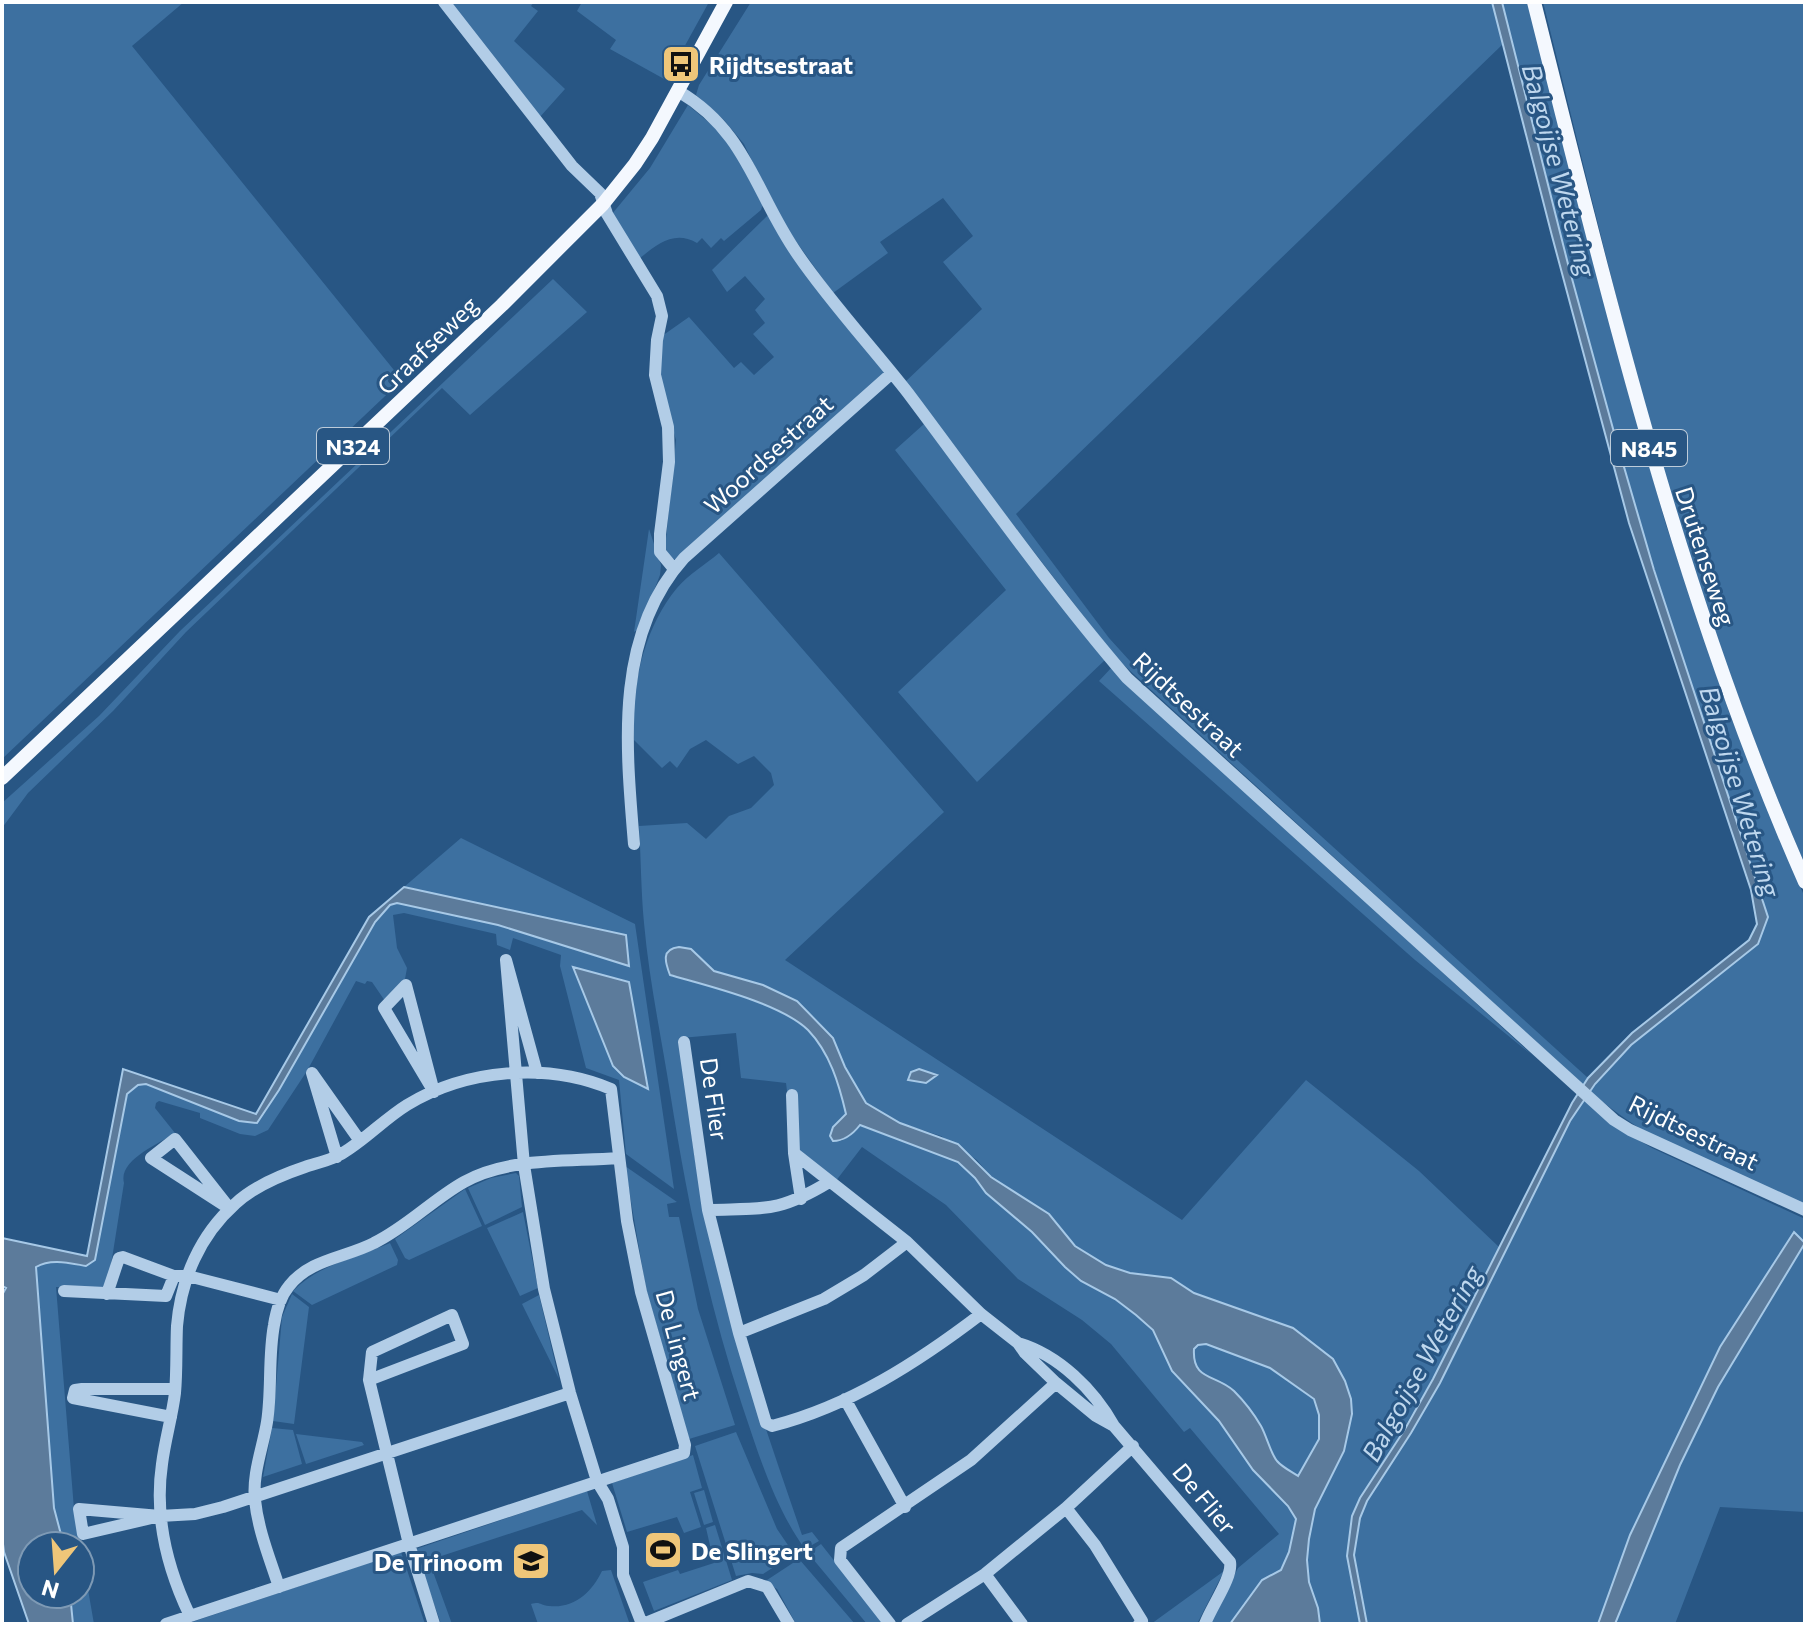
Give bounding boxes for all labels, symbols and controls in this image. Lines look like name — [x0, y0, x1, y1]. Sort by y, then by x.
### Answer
bus stop icon: Rijdtsestraat — [660, 43, 702, 85]
place label: Rijdtsestraat — [709, 50, 853, 79]
water label: Balgoijse Wetering — [1517, 60, 1604, 281]
street label: Graafseweg — [371, 290, 483, 400]
street label: Woordsestraat — [698, 389, 838, 519]
road number: N324 — [317, 428, 389, 464]
road number: N845 — [1611, 430, 1687, 466]
street label: Drutenseweg — [1670, 483, 1742, 629]
street label: Rijdtsestraat — [1128, 645, 1250, 763]
water label: Balgoijse Wetering — [1694, 682, 1788, 901]
street label: De Flier — [695, 1056, 735, 1143]
street label: Rijdtsestraat — [1624, 1088, 1764, 1176]
water label: Balgoijse Wetering — [1354, 1259, 1488, 1466]
street label: De Lingert — [650, 1286, 708, 1404]
street label: De Flier — [1167, 1457, 1243, 1540]
sports icon: De Slingert — [642, 1529, 684, 1571]
north arrow — [16, 1530, 96, 1610]
place label: De Slingert — [691, 1536, 813, 1565]
school or university icon: De Trinoom — [510, 1540, 552, 1582]
place label: De Trinoom — [374, 1547, 503, 1576]
text: N — [38, 1574, 62, 1605]

